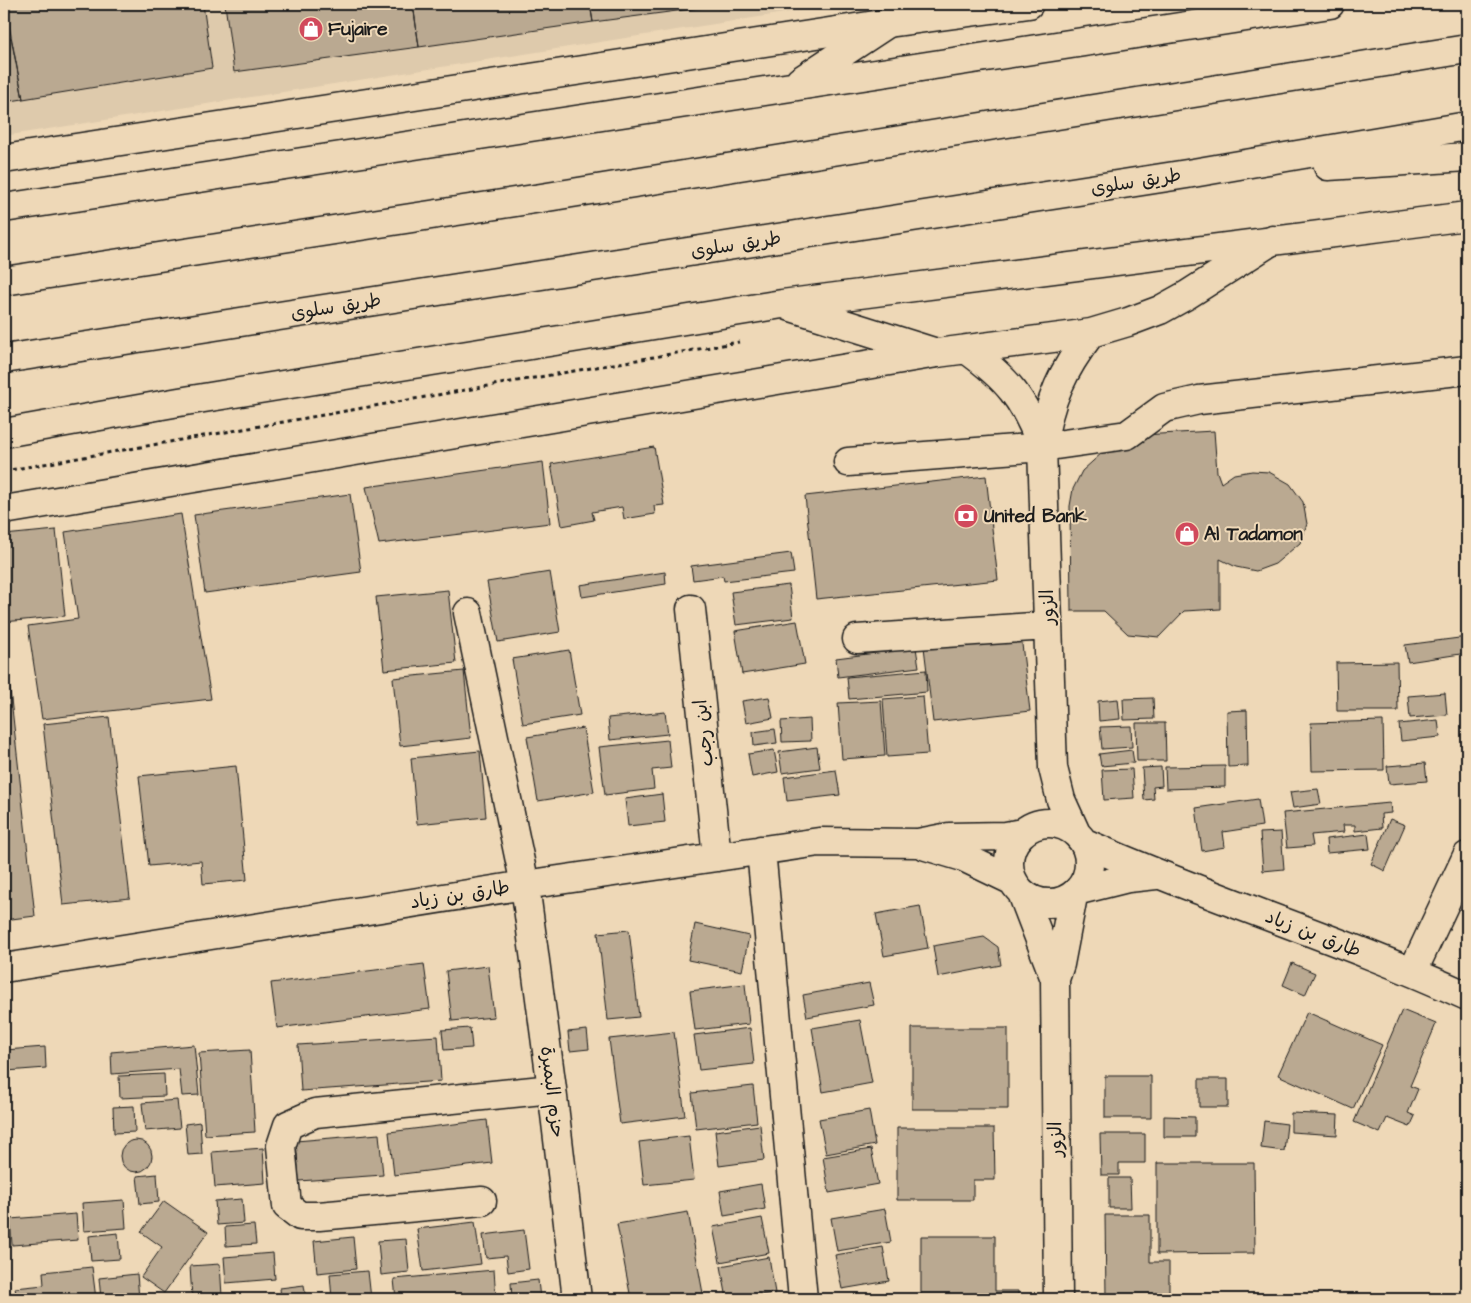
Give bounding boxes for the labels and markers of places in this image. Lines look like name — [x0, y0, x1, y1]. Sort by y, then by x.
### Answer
shop icon: Fujaire — [298, 16, 324, 42]
place label: Fujaire — [328, 16, 388, 43]
bank icon: United Bank — [953, 503, 979, 529]
place label: United Bank — [984, 503, 1087, 530]
shop icon: Al Tadamon — [1174, 521, 1200, 547]
place label: Al Tadamon — [1204, 521, 1303, 548]

